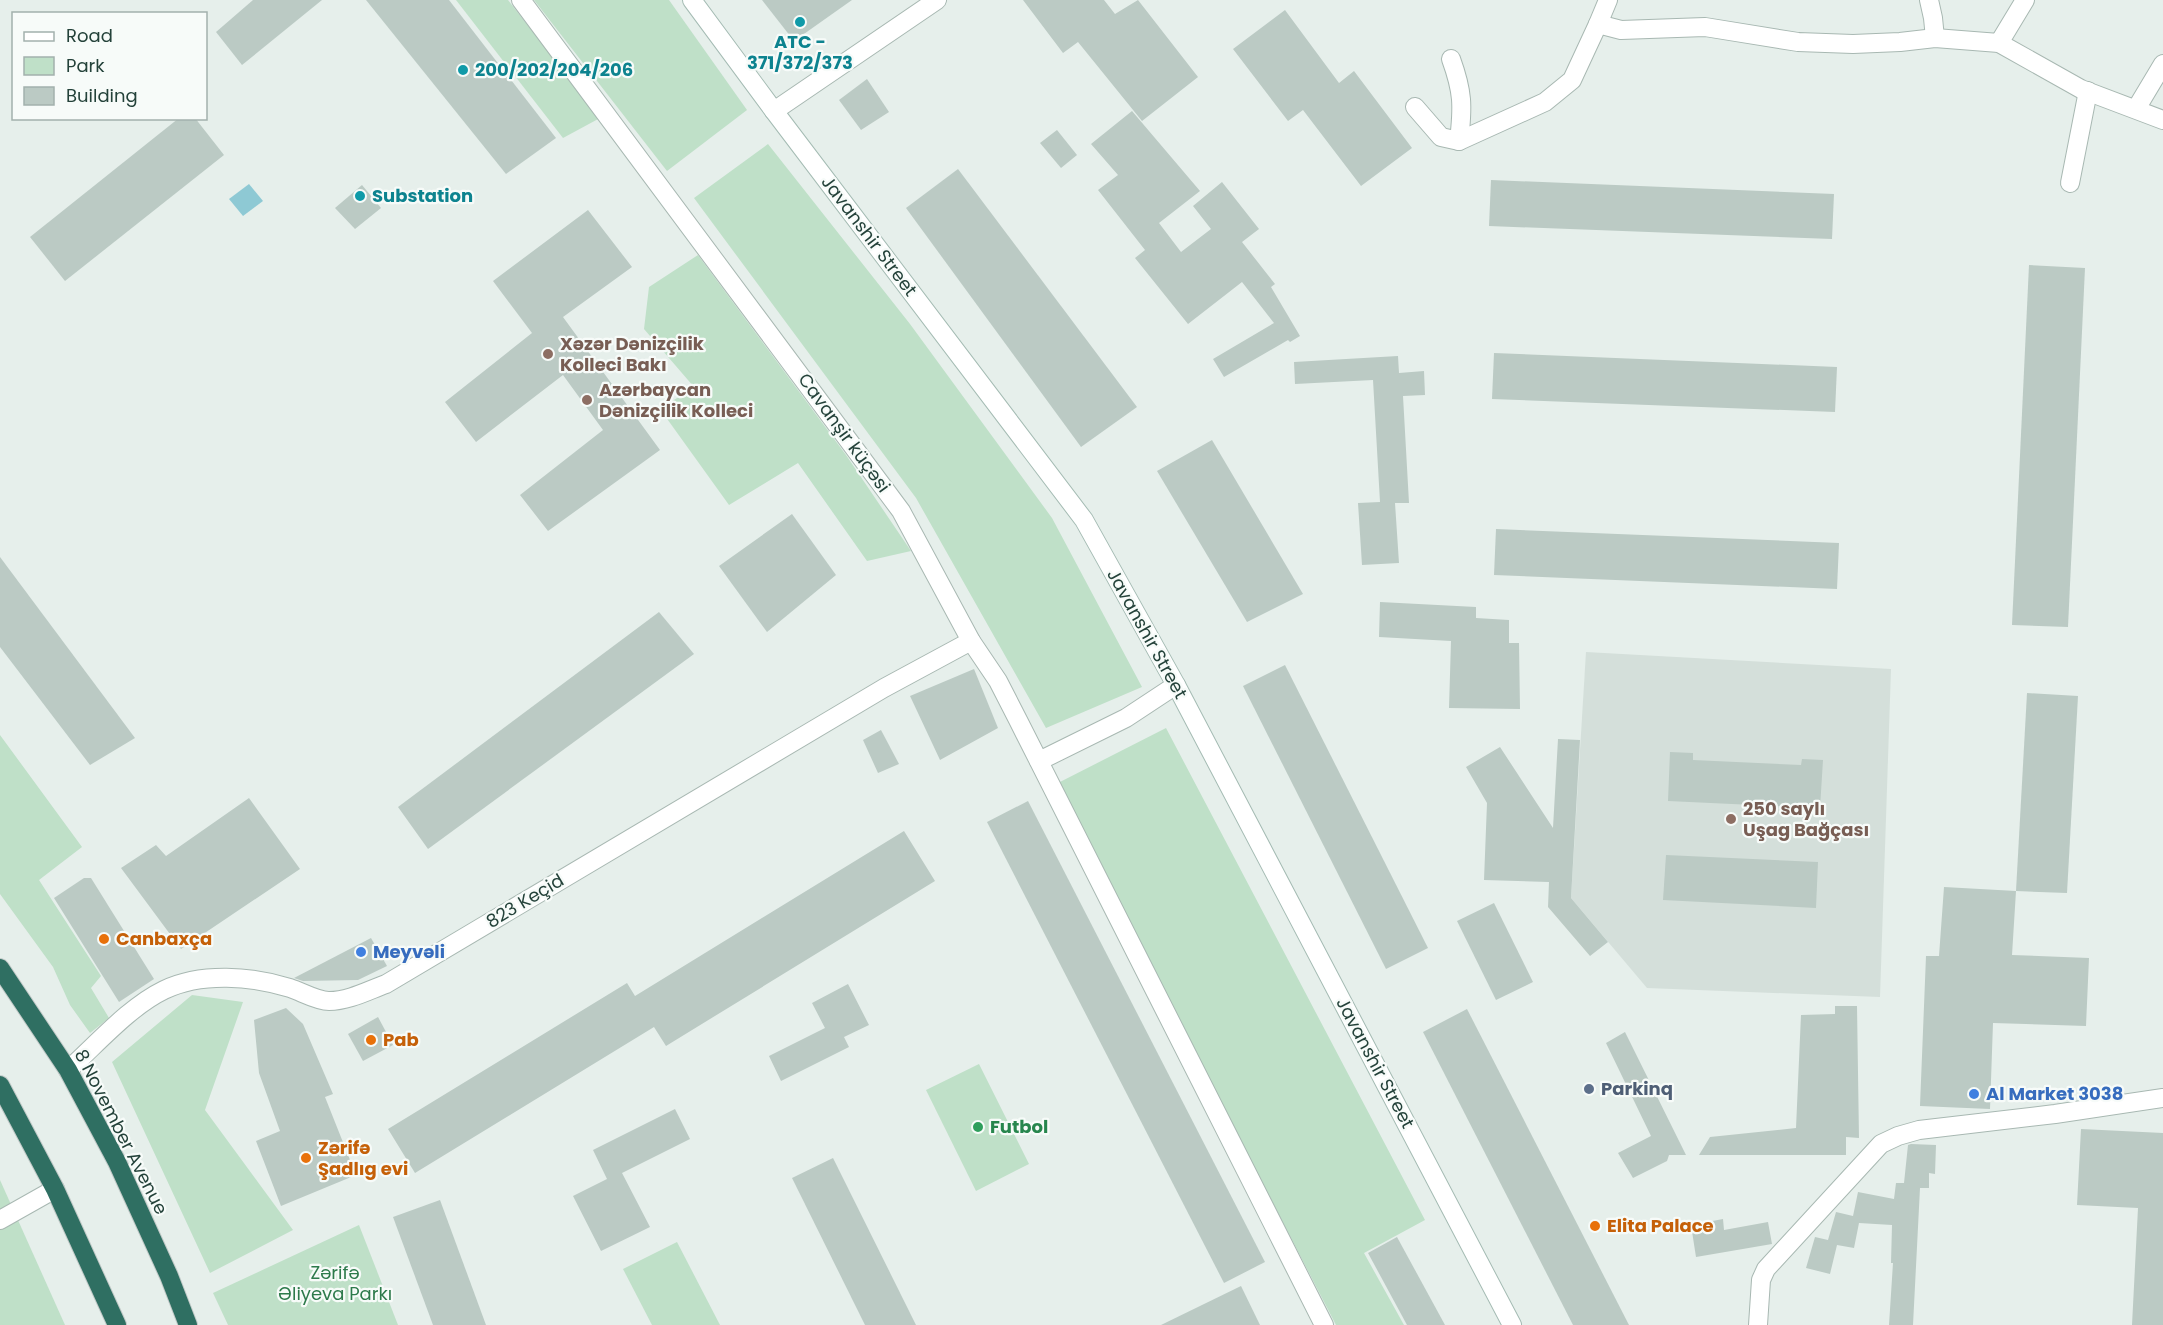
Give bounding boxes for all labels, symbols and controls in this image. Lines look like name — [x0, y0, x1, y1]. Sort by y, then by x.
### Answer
legend — [12, 12, 207, 120]
marker: ATC - 371/372/373 — [793, 15, 807, 29]
text: Road — [66, 23, 113, 48]
place label: ATC - 371/372/373 — [747, 29, 853, 75]
text: Park — [66, 53, 105, 78]
place label: 200/202/204/206 — [475, 57, 633, 82]
marker: 200/202/204/206 — [456, 63, 470, 77]
text: Building — [66, 83, 138, 108]
street label: Javanshir Street — [816, 170, 923, 301]
place label: Substation — [372, 183, 473, 208]
marker: Substation — [353, 189, 367, 203]
place label: Xəzər Dənizçilik Kolleci Bakı — [560, 331, 705, 377]
marker: Xəzər Dənizçilik Kolleci Bakı — [541, 347, 555, 361]
street label: Cavanşir küçəsi — [793, 368, 896, 497]
place label: Azərbaycan Dənizçilik Kolleci — [599, 377, 753, 423]
marker: Azərbaycan Dənizçilik Kolleci — [580, 393, 594, 407]
street label: Javanshir Street — [1101, 564, 1194, 703]
place label: 250 saylı Uşag Bağçası — [1743, 796, 1869, 842]
marker: 250 saylı Uşag Bağçası — [1724, 812, 1738, 826]
street label: 823 Keçid — [481, 868, 568, 934]
place label: Canbaxça — [116, 926, 212, 951]
marker: Canbaxça — [97, 932, 111, 946]
place label: Meyvəli — [373, 939, 445, 964]
marker: Meyvəli — [354, 945, 368, 959]
street label: Javanshir Street — [1330, 993, 1421, 1133]
place label: Pab — [383, 1027, 419, 1052]
marker: Pab — [364, 1033, 378, 1047]
street label: 8 November Avenue — [69, 1045, 174, 1219]
place label: Parkinq — [1601, 1076, 1673, 1101]
place label: Al Market 3038 — [1986, 1081, 2123, 1106]
marker: Parkinq — [1582, 1082, 1596, 1096]
marker: Al Market 3038 — [1967, 1087, 1981, 1101]
place label: Futbol — [990, 1114, 1048, 1139]
marker: Futbol — [971, 1120, 985, 1134]
place label: Zərifə Şadlıg evi — [318, 1135, 408, 1181]
marker: Zərifə Şadlıg evi — [299, 1151, 313, 1165]
place label: Elita Palace — [1607, 1213, 1714, 1238]
marker: Elita Palace — [1588, 1219, 1602, 1233]
park label: Zərifə Əliyeva Parkı — [278, 1260, 392, 1306]

